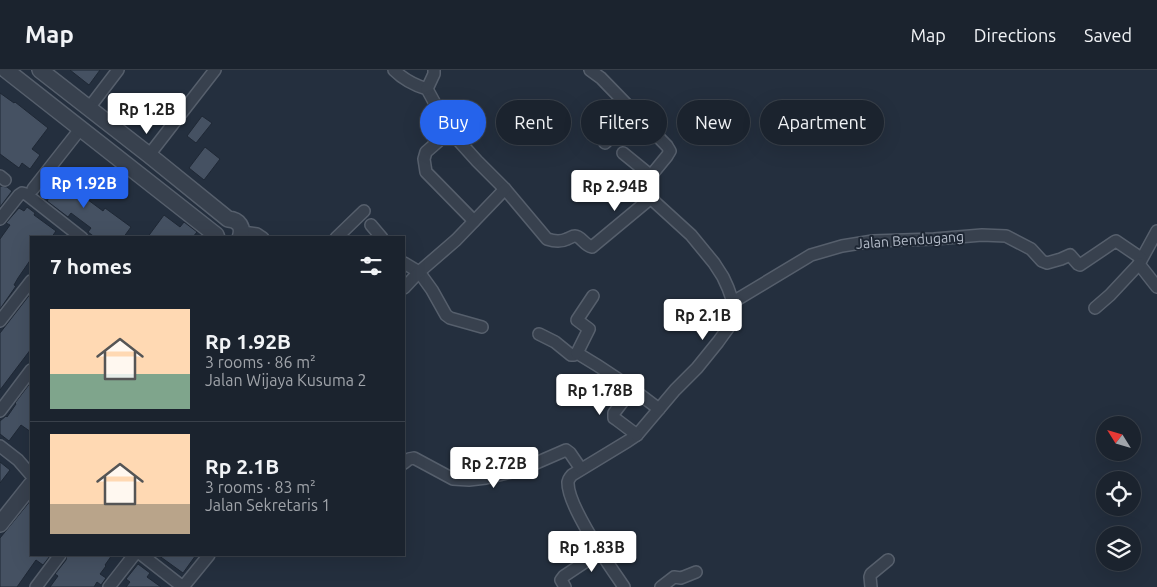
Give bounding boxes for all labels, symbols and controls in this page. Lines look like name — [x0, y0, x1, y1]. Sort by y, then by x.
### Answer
text: Map — [25, 21, 74, 48]
text: Map — [910, 25, 946, 45]
text: Directions — [974, 25, 1056, 45]
text: Saved — [1084, 25, 1132, 45]
pin: Rp 1.2B — [101, 92, 193, 135]
text: Rp 1.2B — [119, 100, 175, 118]
chip: Buy — [420, 100, 486, 145]
chip: Rent — [496, 100, 571, 145]
chip: Filters — [581, 100, 667, 145]
chip: New — [677, 100, 750, 145]
chip: Apartment — [760, 100, 884, 145]
pin: Rp 1.92B — [32, 166, 136, 209]
pin: Rp 2.94B — [563, 170, 667, 212]
text: Rp 1.92B — [51, 174, 117, 192]
text: Rp 2.94B — [582, 177, 648, 195]
street label: Jalan Bendugang — [855, 228, 965, 252]
icon: filters — [357, 252, 385, 280]
text: 7 homes — [50, 254, 132, 278]
pin: Rp 2.1B — [657, 298, 749, 341]
text: Rp 2.1B — [675, 306, 731, 324]
icon: home — [90, 329, 150, 389]
text: Rp 1.92B — [205, 329, 291, 353]
text: 3 rooms · 86 m² — [205, 353, 316, 371]
text: Jalan Wijaya Kusuma 2 — [205, 371, 367, 389]
pin: Rp 1.78B — [548, 374, 652, 416]
text: Rp 1.78B — [567, 381, 633, 399]
north arrow — [1096, 416, 1141, 461]
map controls — [1096, 416, 1141, 571]
pin: Rp 2.72B — [442, 446, 546, 489]
icon: home — [90, 454, 150, 514]
text: Rp 2.1B — [205, 454, 279, 478]
text: Rp 2.72B — [461, 454, 527, 472]
button: locate — [1096, 471, 1141, 516]
text: 3 rooms · 83 m² — [205, 478, 316, 496]
text: Jalan Sekretaris 1 — [205, 496, 331, 514]
button: layers — [1096, 526, 1141, 571]
pin: Rp 1.83B — [540, 530, 644, 573]
text: Rp 1.83B — [559, 538, 625, 556]

